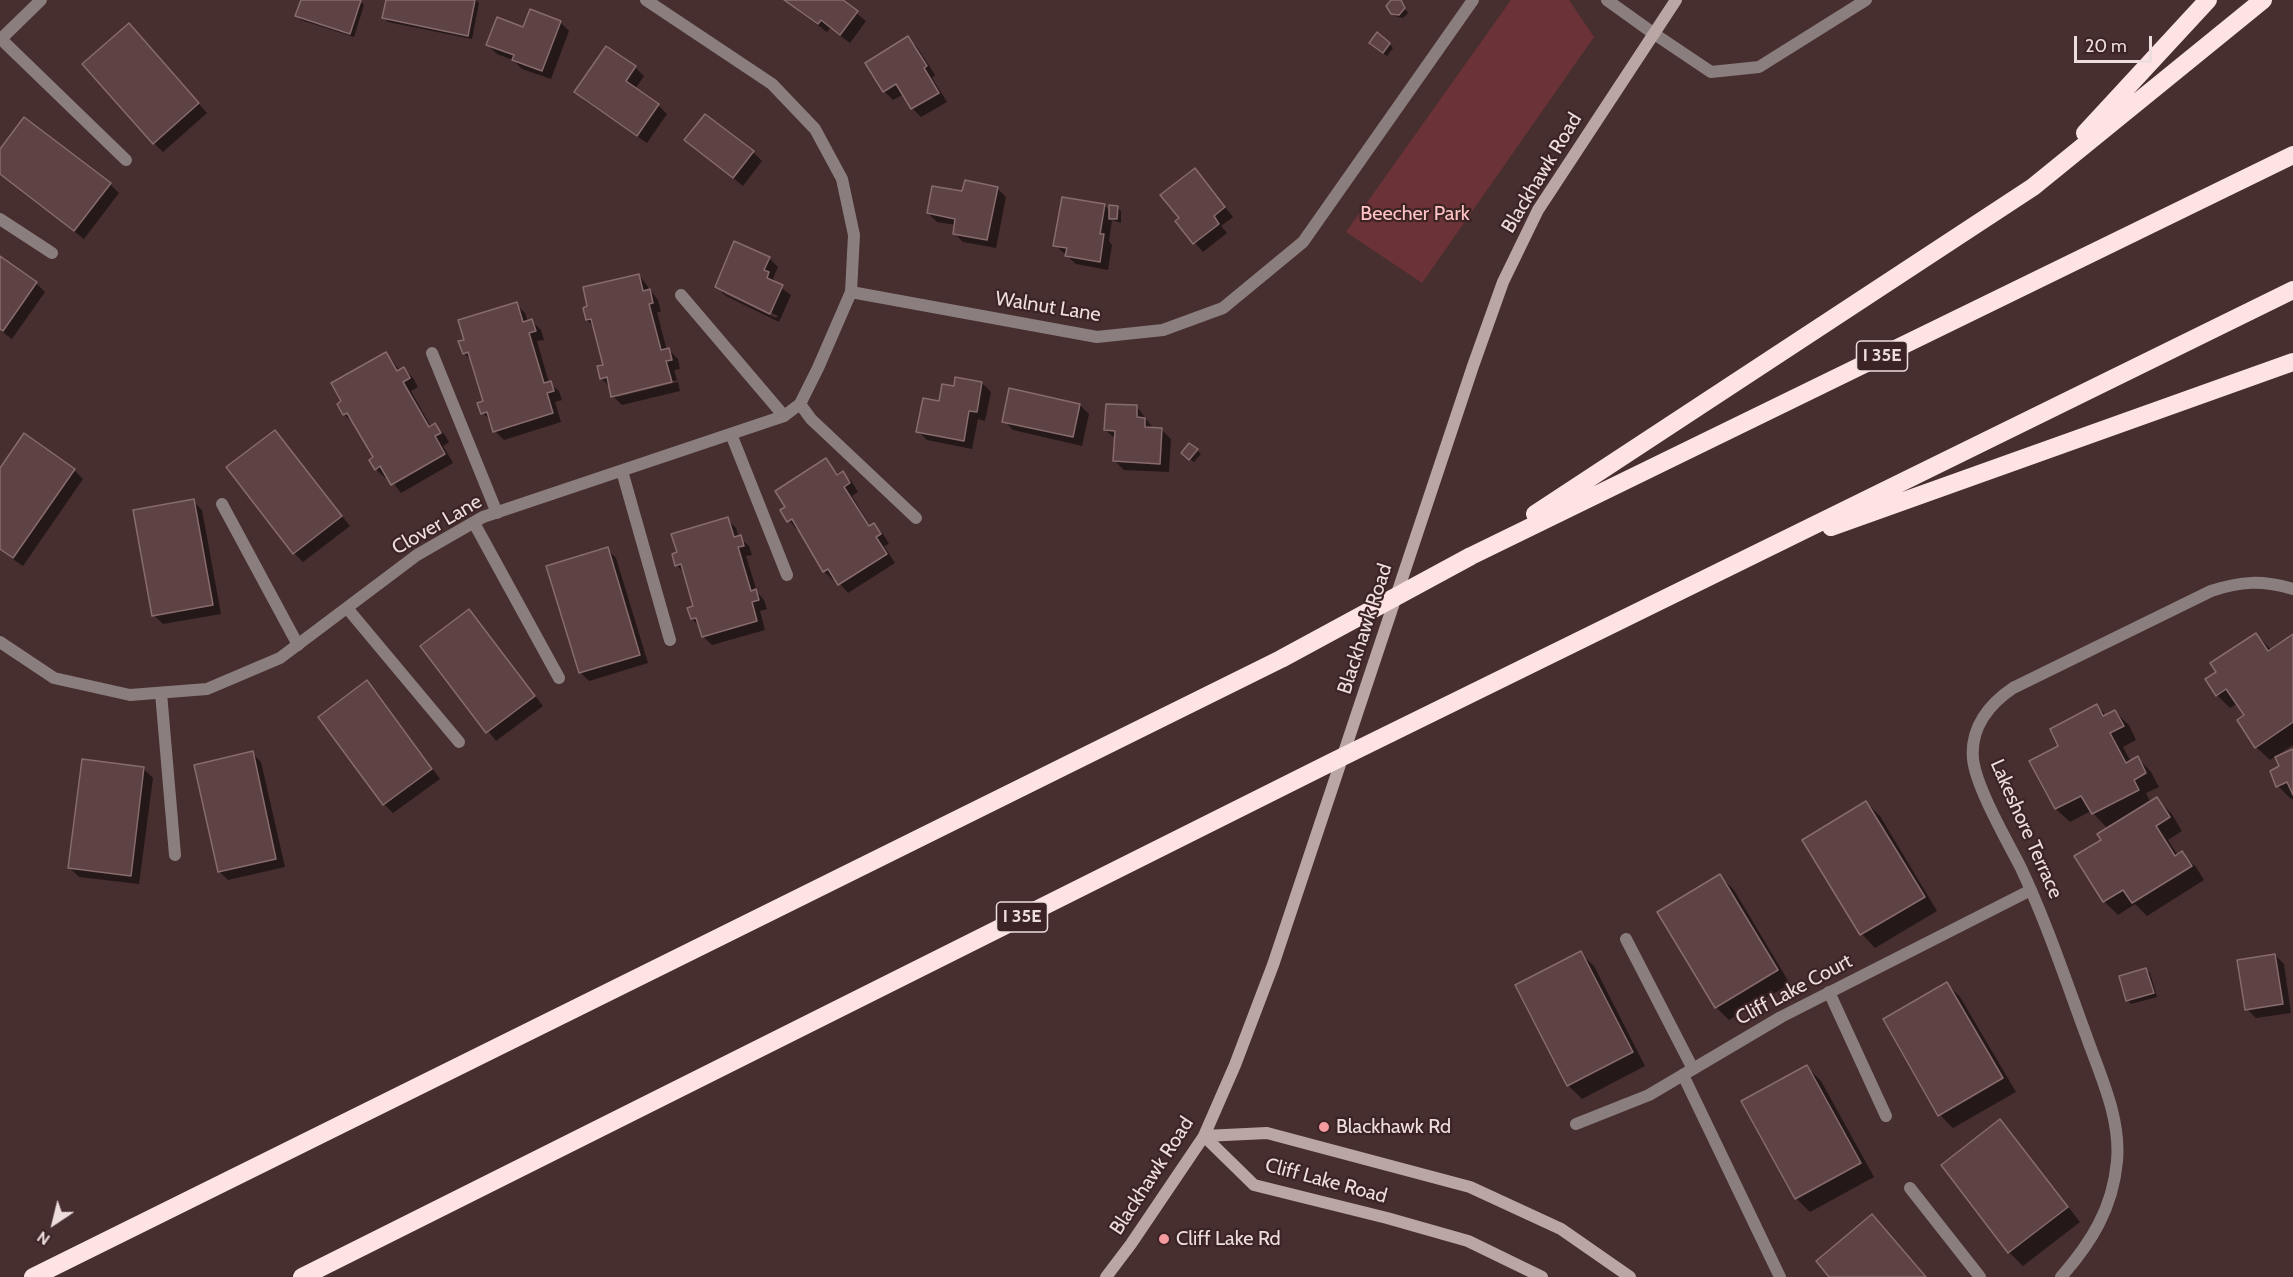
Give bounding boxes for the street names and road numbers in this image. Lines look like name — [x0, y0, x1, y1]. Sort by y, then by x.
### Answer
street label: Blackhawk Road — [1497, 109, 1587, 237]
street label: Walnut Lane — [994, 287, 1102, 327]
road number: I 35E — [1856, 341, 1908, 371]
street label: Clover Lane — [388, 490, 486, 560]
street label: Blackhawk Road — [1333, 561, 1397, 697]
street label: Lakeshore Terrace — [1985, 756, 2067, 902]
road number: I 35E — [996, 902, 1048, 932]
street label: Cliff Lake Court — [1732, 949, 1856, 1031]
street label: Blackhawk Road — [1105, 1113, 1199, 1239]
street label: Cliff Lake Road — [1262, 1153, 1390, 1209]

